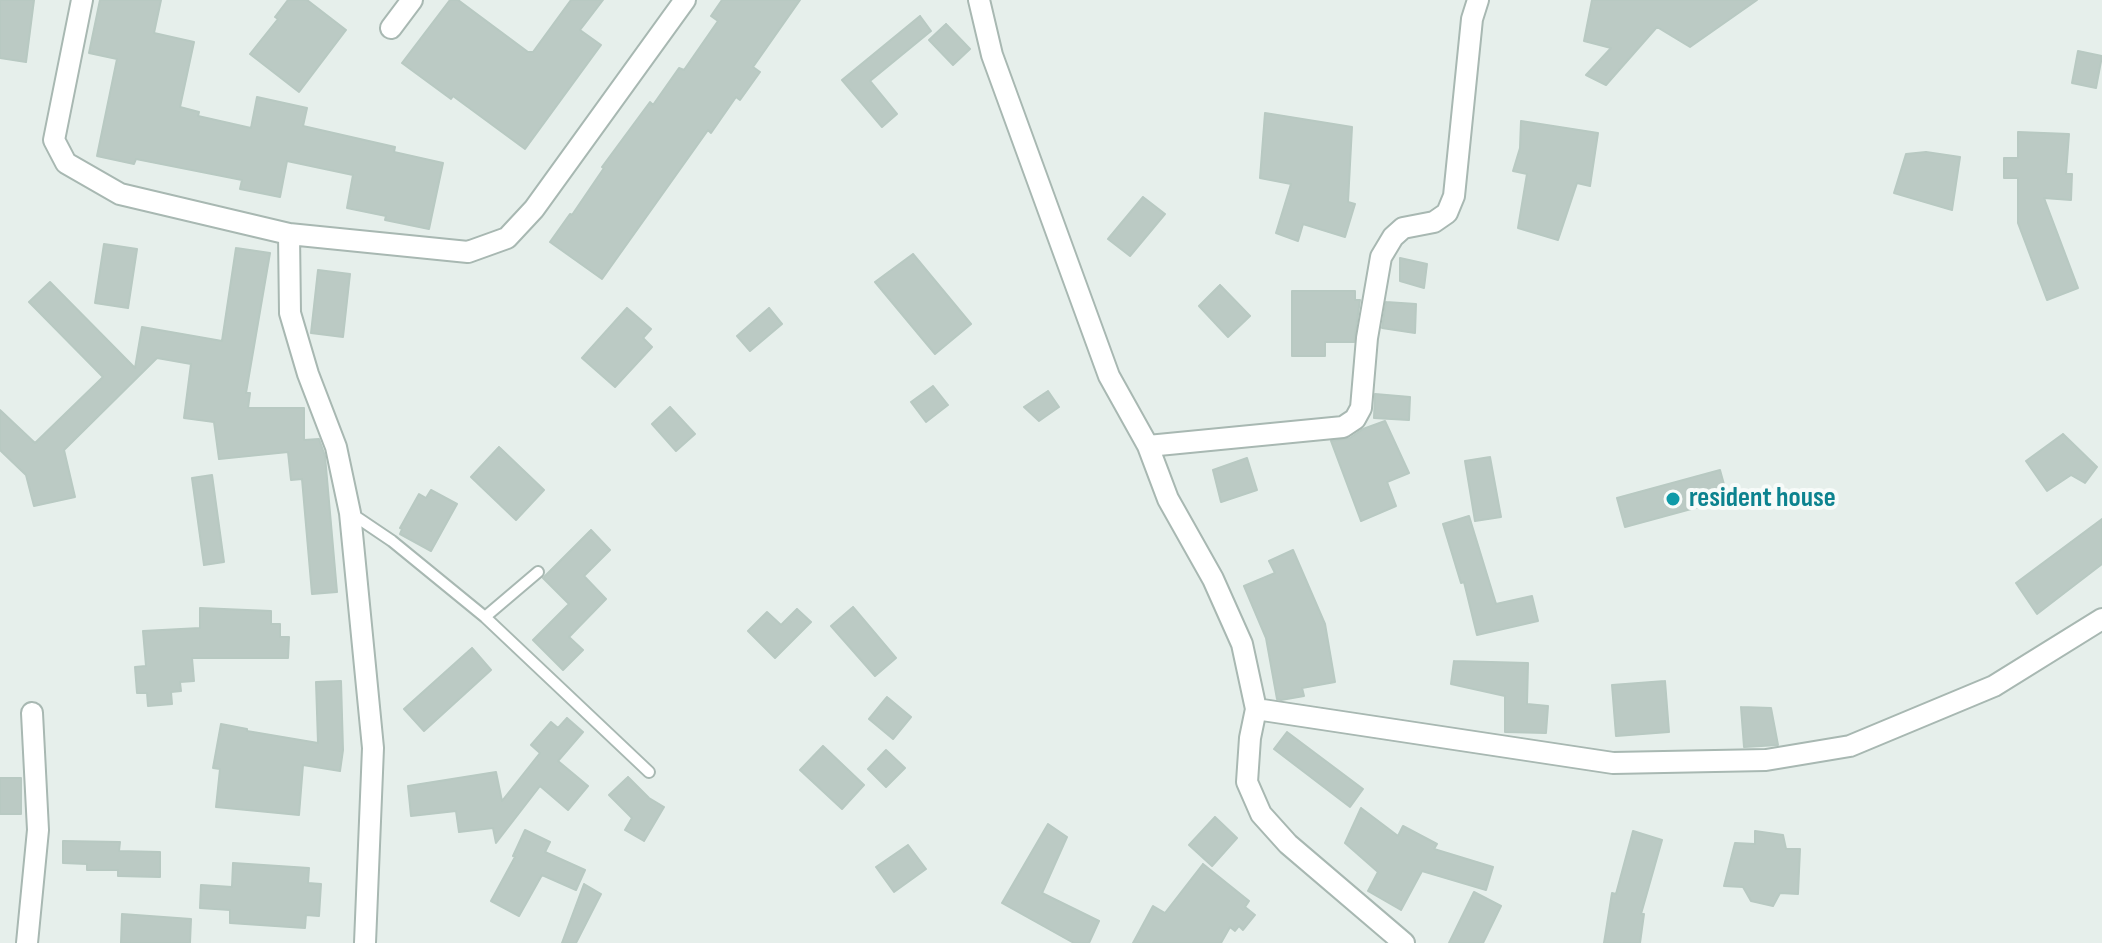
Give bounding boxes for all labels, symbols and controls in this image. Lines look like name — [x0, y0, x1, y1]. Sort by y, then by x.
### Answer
place label: resident house — [1689, 482, 1836, 516]
marker: resident house — [1664, 490, 1682, 508]

